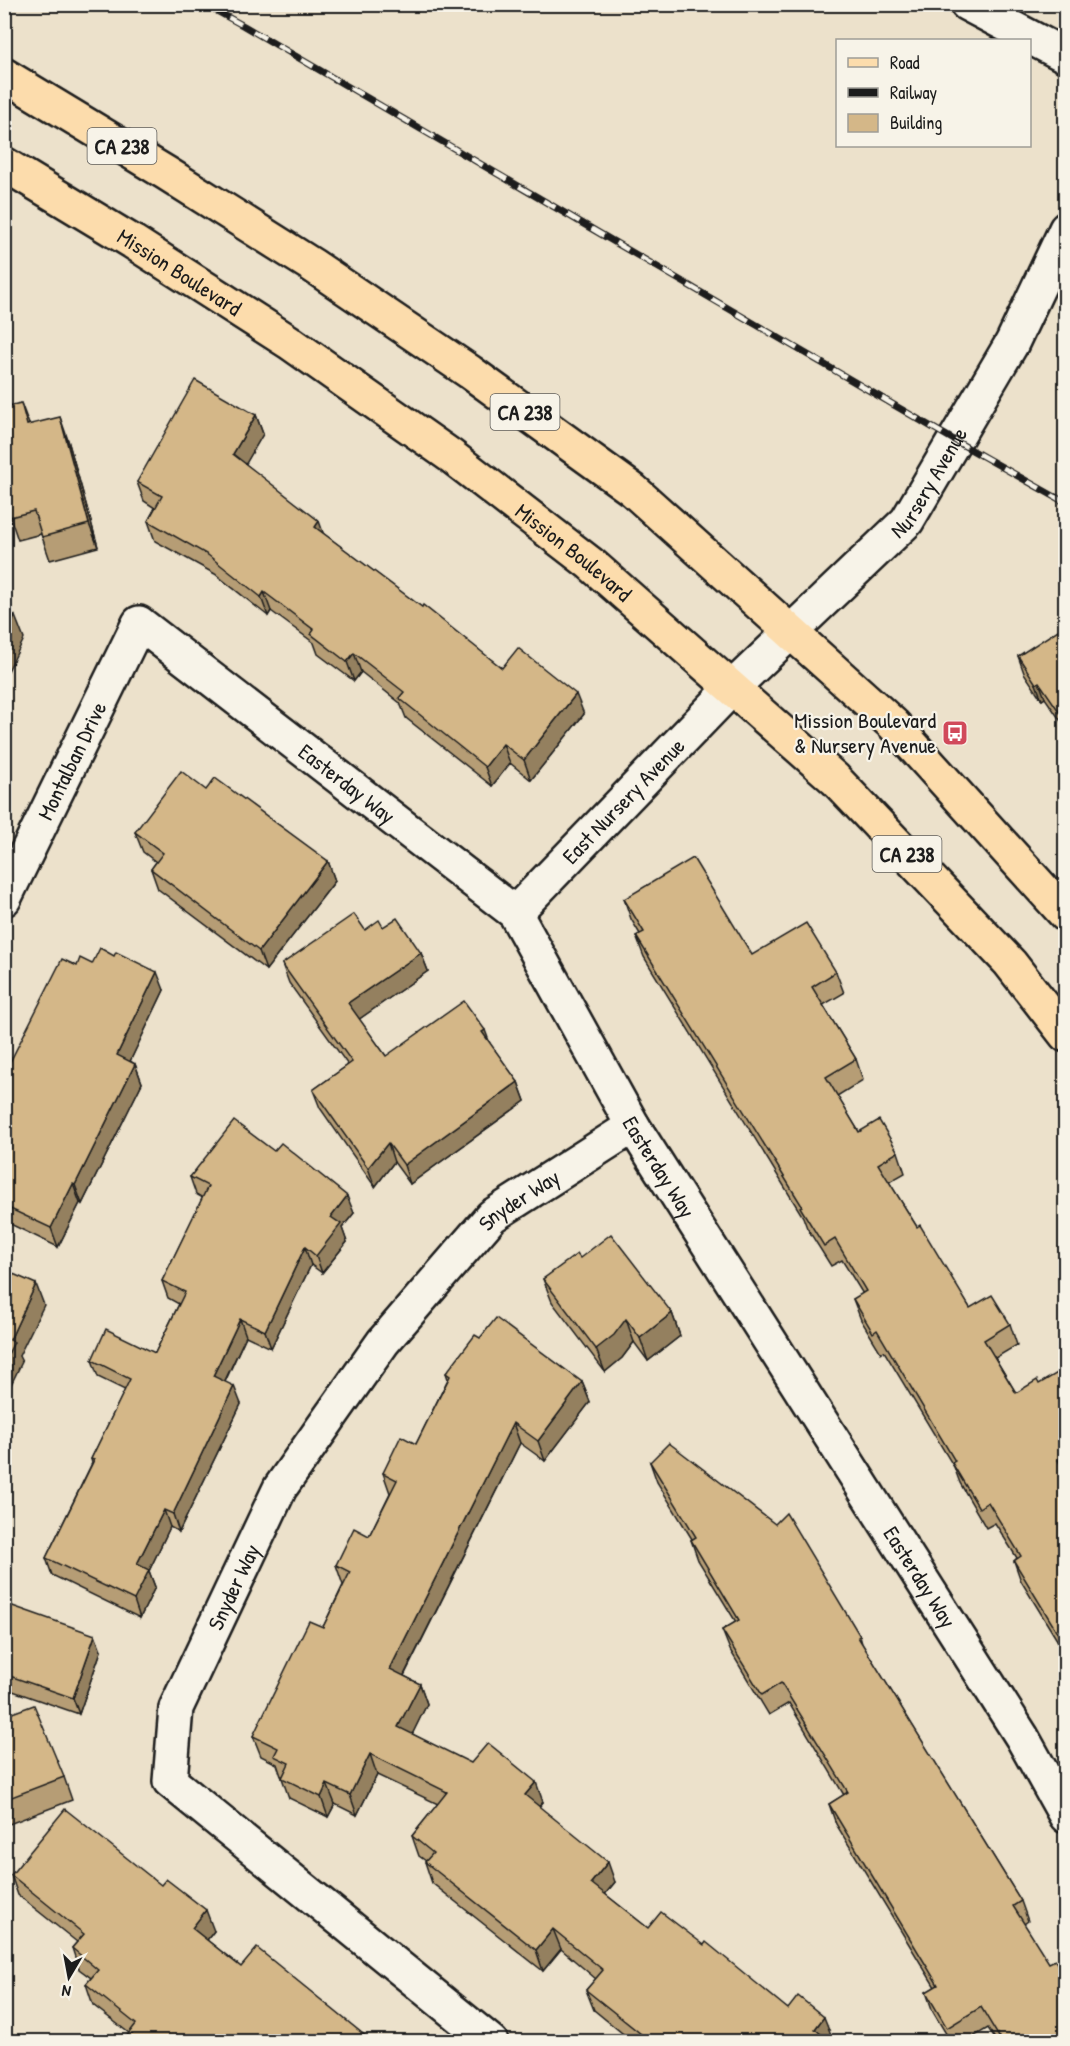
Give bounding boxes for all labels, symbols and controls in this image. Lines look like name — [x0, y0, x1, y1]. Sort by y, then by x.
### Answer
legend — [836, 39, 1031, 147]
text: Road — [890, 50, 920, 75]
text: Railway — [890, 80, 937, 105]
text: Building — [890, 110, 942, 135]
road number: CA 238 — [88, 128, 156, 164]
street label: Mission Boulevard — [112, 221, 248, 323]
road number: CA 238 — [490, 394, 560, 430]
street label: Nursery Avenue — [883, 421, 974, 545]
street label: Mission Boulevard — [509, 496, 639, 609]
street label: Montalban Drive — [30, 696, 113, 825]
place label: Mission Boulevard & Nursery Avenue — [794, 705, 936, 760]
bus stop icon: Mission Boulevard & Nursery Avenue — [940, 718, 970, 748]
street label: East Nursery Avenue — [555, 731, 691, 870]
street label: Easterday Way — [292, 737, 402, 830]
road number: CA 238 — [872, 836, 942, 872]
street label: Easterday Way — [616, 1111, 702, 1223]
street label: Snyder Way — [471, 1162, 565, 1237]
street label: Easterday Way — [877, 1520, 963, 1633]
street label: Snyder Way — [200, 1539, 266, 1635]
north arrow — [39, 1947, 99, 2007]
text: N — [60, 1980, 72, 2003]

